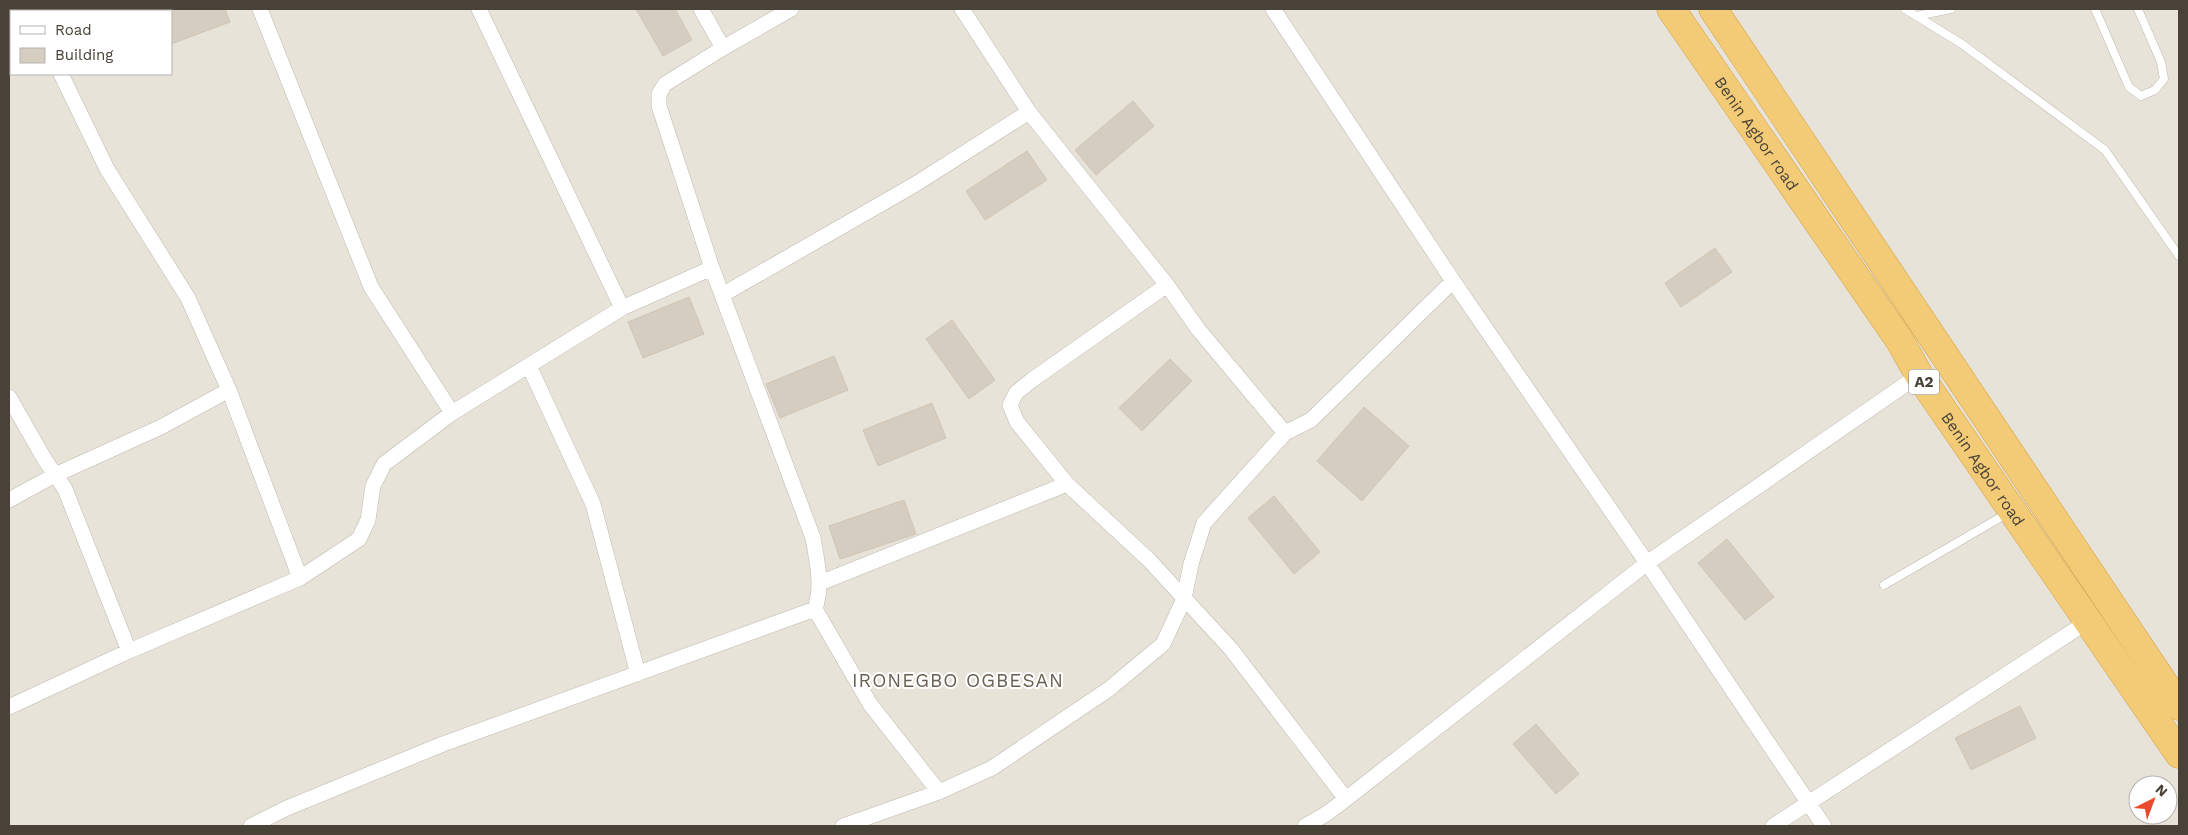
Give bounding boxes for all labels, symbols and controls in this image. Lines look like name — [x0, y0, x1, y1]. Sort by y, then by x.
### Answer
legend — [10, 10, 172, 75]
text: Road — [55, 21, 92, 39]
text: Building — [55, 46, 113, 64]
street label: Benin Agbor road — [1711, 73, 1803, 194]
road number: A2 — [1909, 370, 1939, 394]
street label: Benin Agbor road — [1938, 408, 2029, 529]
district label: IRONEGBO OGBESAN — [852, 669, 1064, 692]
north arrow — [2128, 775, 2178, 825]
text: N — [2152, 781, 2171, 800]

